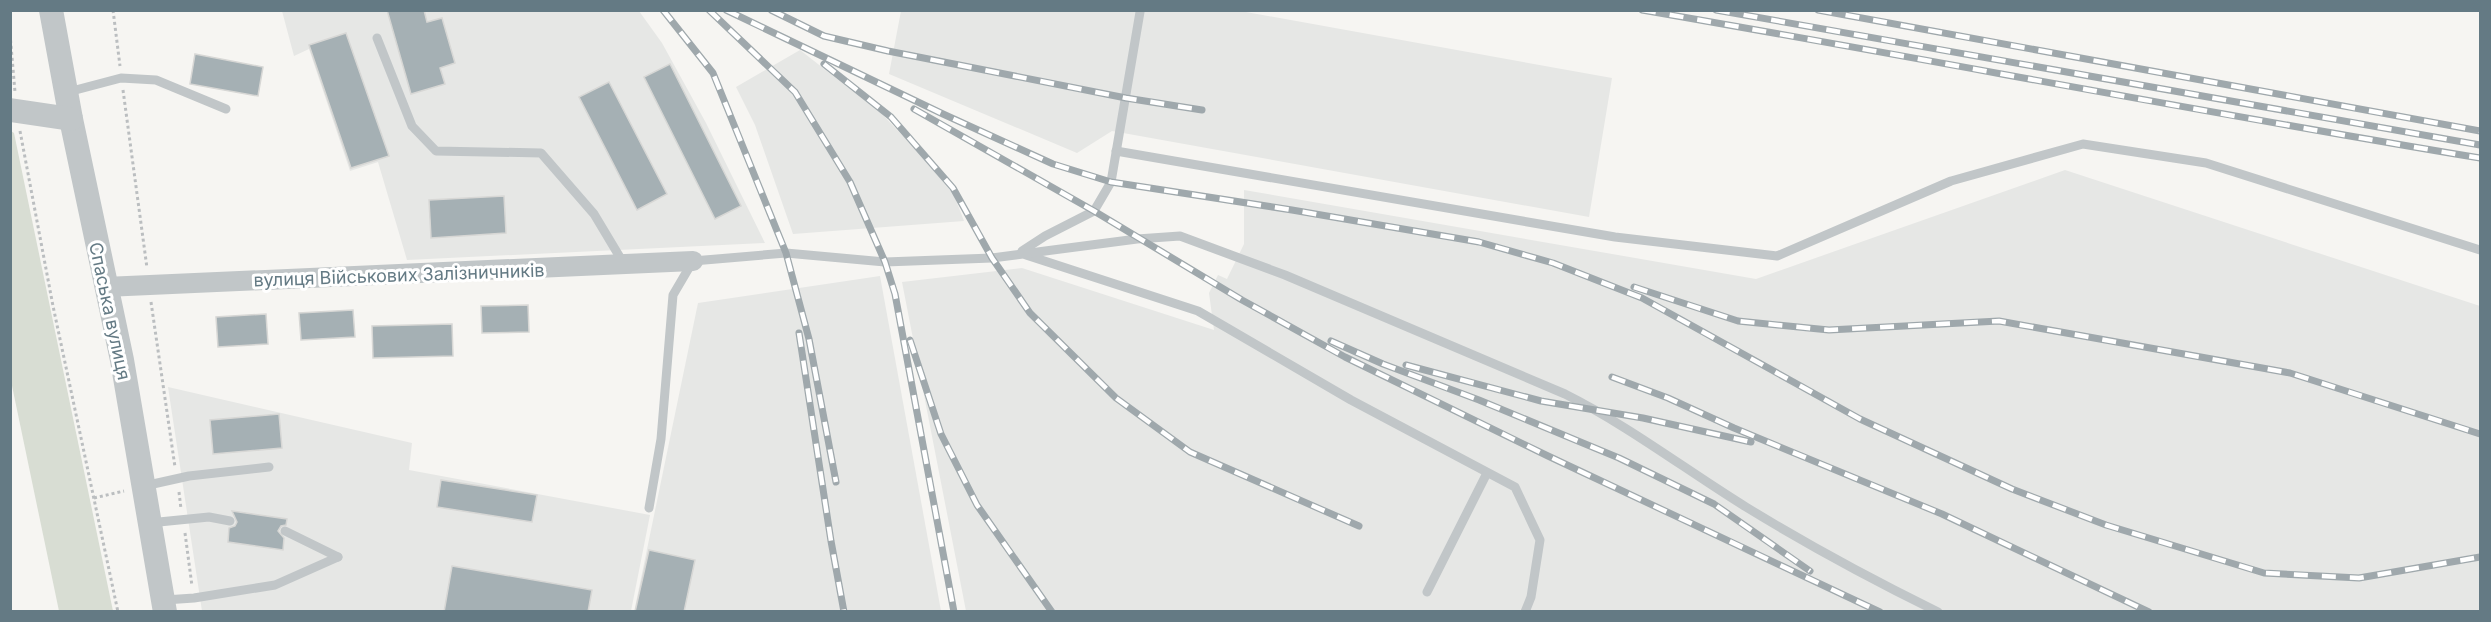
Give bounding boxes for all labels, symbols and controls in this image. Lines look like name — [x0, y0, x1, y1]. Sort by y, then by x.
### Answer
street label: Спаська вулиця — [85, 240, 135, 382]
street label: вулиця Військових Залізничників — [253, 259, 545, 291]

